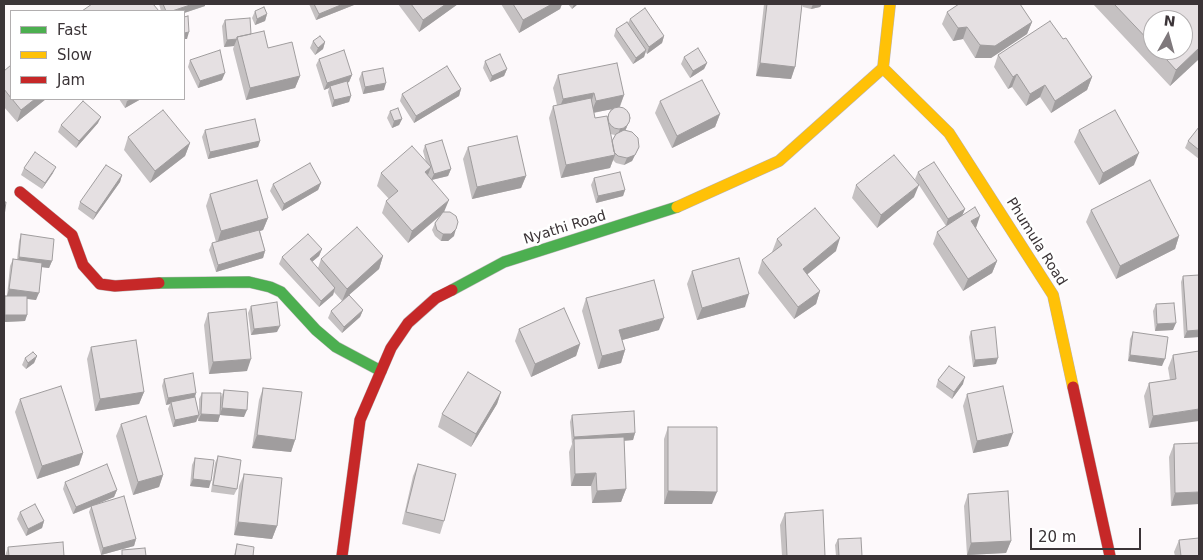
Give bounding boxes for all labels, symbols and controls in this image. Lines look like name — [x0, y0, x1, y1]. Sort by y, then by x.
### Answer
legend — [10, 10, 185, 100]
north arrow — [1143, 10, 1193, 60]
text: N — [1163, 12, 1176, 30]
text: Fast — [57, 21, 87, 39]
text: Slow — [57, 46, 92, 64]
text: Jam — [57, 71, 85, 89]
street label: Phumula Road — [1002, 195, 1070, 289]
street label: Nyathi Road — [522, 208, 608, 248]
scale bar — [1033, 518, 1144, 550]
text: 20 m — [1038, 528, 1076, 546]

